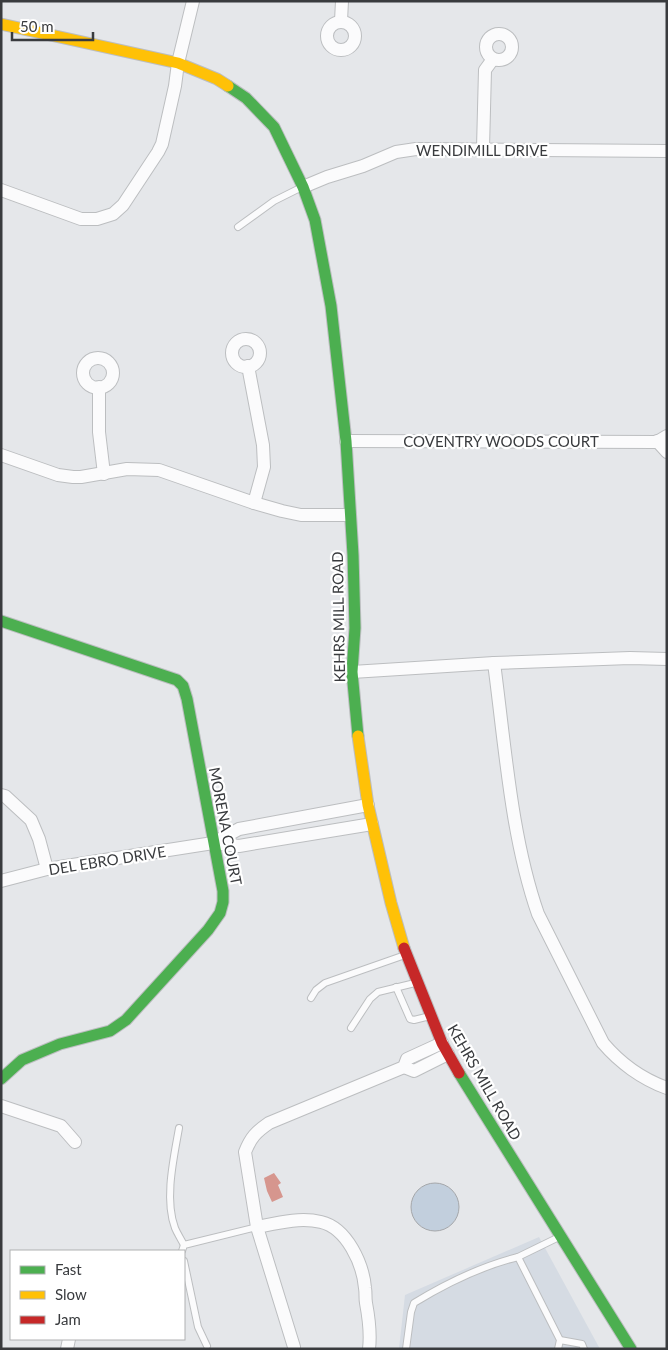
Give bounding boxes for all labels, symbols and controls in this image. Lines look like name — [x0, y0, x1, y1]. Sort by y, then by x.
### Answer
scale bar — [12, 10, 94, 42]
text: 50 m — [20, 17, 54, 35]
street label: WENDIMILL DRIVE — [416, 141, 548, 159]
street label: COVENTRY WOODS COURT — [403, 432, 599, 450]
street label: KEHRS MILL ROAD — [328, 551, 348, 683]
street label: MORENA COURT — [206, 766, 246, 887]
street label: DEL EBRO DRIVE — [47, 842, 167, 878]
street label: KEHRS MILL ROAD — [444, 1021, 526, 1143]
legend — [10, 1250, 185, 1340]
text: Fast — [55, 1260, 82, 1278]
text: Slow — [55, 1285, 87, 1303]
text: Jam — [55, 1310, 81, 1328]

